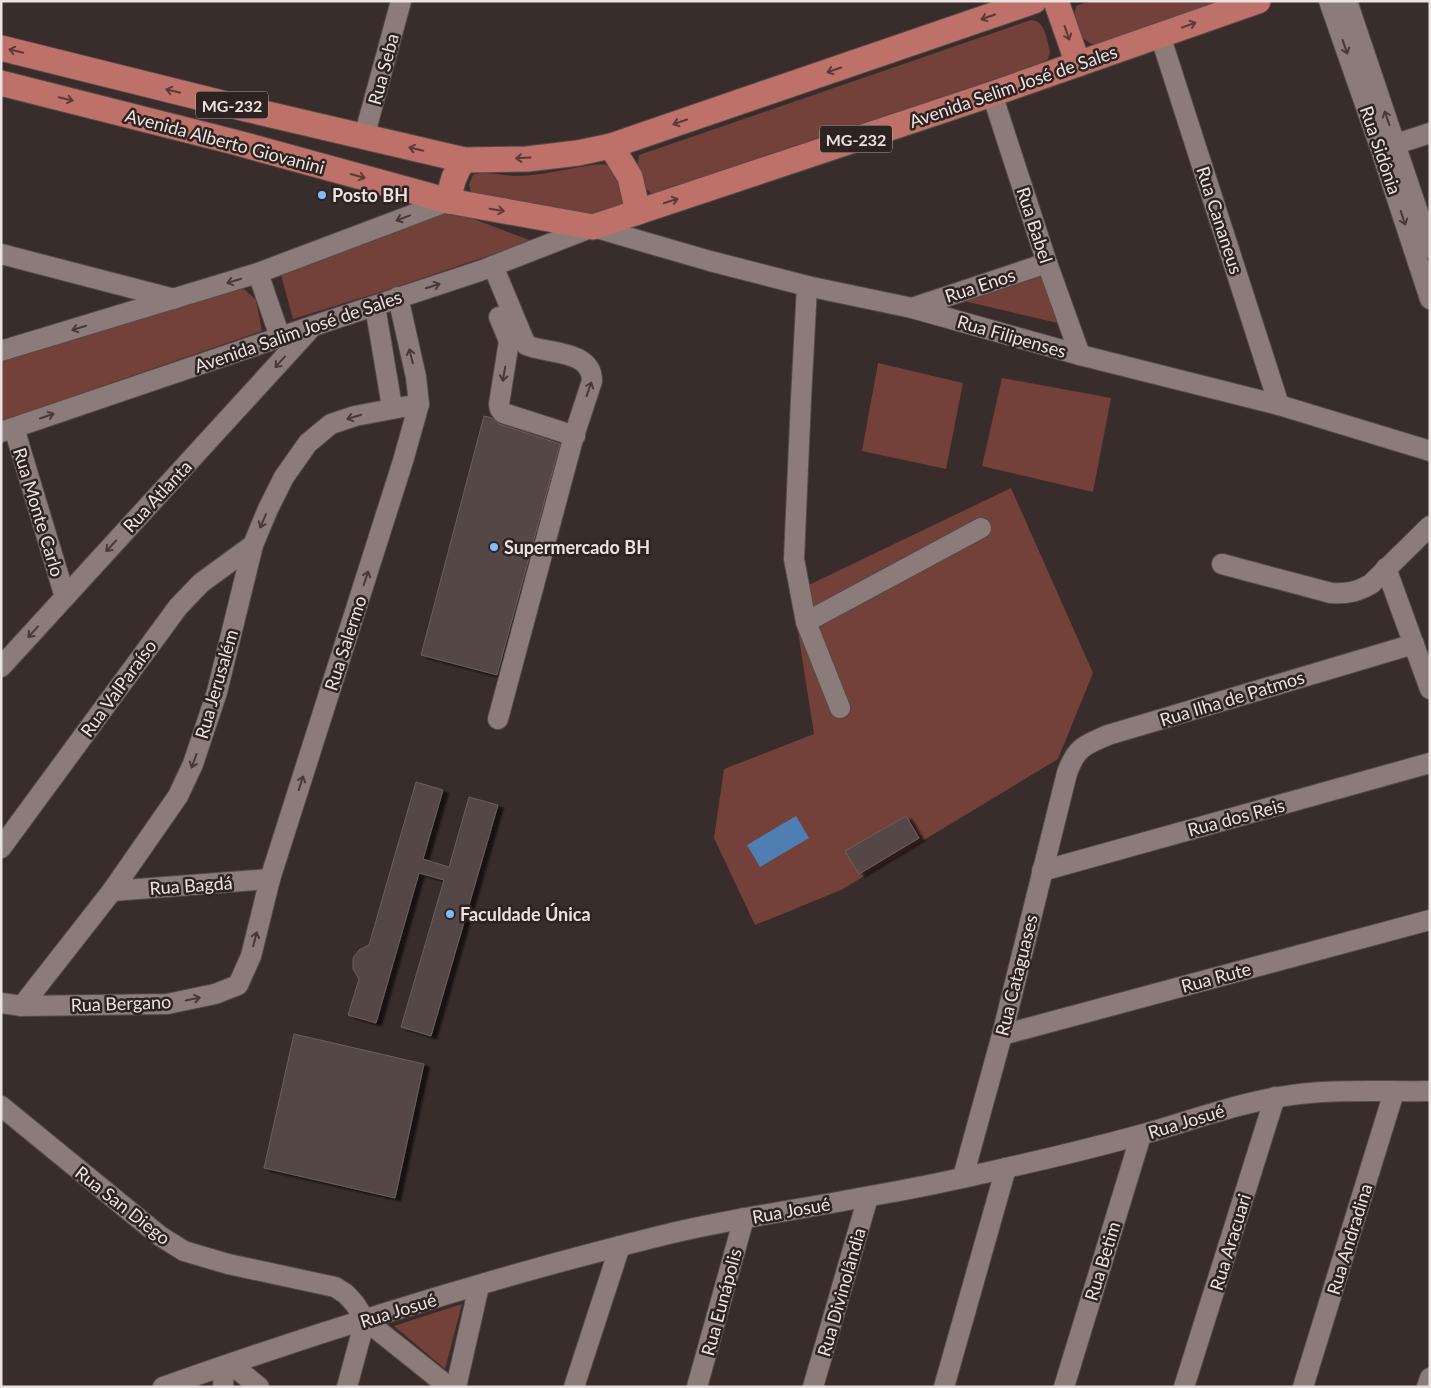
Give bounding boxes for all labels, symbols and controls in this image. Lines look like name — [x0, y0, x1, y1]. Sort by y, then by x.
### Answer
one-way arrow — [980, 13, 996, 22]
one-way arrow — [1181, 20, 1197, 29]
one-way arrow — [1063, 25, 1072, 40]
street label: Rua Seba — [363, 31, 403, 107]
one-way arrow — [1341, 39, 1351, 55]
street label: Avenida Selim José de Sales — [906, 40, 1120, 132]
one-way arrow — [8, 46, 24, 55]
one-way arrow — [827, 66, 842, 75]
one-way arrow — [166, 85, 182, 95]
road number: MG-232 — [196, 92, 268, 118]
one-way arrow — [57, 95, 73, 104]
street label: Rua Sidônia — [1356, 103, 1406, 197]
street label: Avenida Alberto Giovanini — [123, 104, 327, 178]
one-way arrow — [1382, 111, 1391, 127]
one-way arrow — [672, 118, 688, 128]
road number: MG-232 — [820, 126, 892, 152]
one-way arrow — [409, 144, 425, 153]
one-way arrow — [515, 154, 531, 163]
street label: Rua Cananeus — [1192, 163, 1248, 277]
one-way arrow — [350, 172, 366, 181]
place label: Posto BH — [332, 184, 408, 206]
street label: Rua Babel — [1012, 184, 1058, 266]
marker: Posto BH — [316, 189, 328, 201]
one-way arrow — [663, 196, 678, 205]
one-way arrow — [488, 205, 504, 215]
one-way arrow — [1399, 209, 1409, 225]
one-way arrow — [396, 214, 411, 223]
street label: Rua Enos — [942, 263, 1018, 307]
one-way arrow — [227, 276, 243, 286]
one-way arrow — [425, 281, 441, 290]
street label: Avenida Salim José de Sales — [191, 285, 405, 377]
street label: Rua Filipenses — [955, 310, 1069, 362]
one-way arrow — [71, 323, 87, 333]
one-way arrow — [406, 348, 415, 364]
one-way arrow — [275, 355, 286, 368]
one-way arrow — [499, 365, 509, 381]
one-way arrow — [585, 382, 595, 398]
one-way arrow — [39, 411, 55, 421]
one-way arrow — [346, 412, 362, 422]
street label: Rua Monte Carlo — [9, 445, 69, 579]
street label: Rua Atlanta — [118, 455, 196, 537]
one-way arrow — [257, 513, 267, 528]
place label: Supermercado BH — [504, 536, 650, 558]
one-way arrow — [105, 539, 117, 552]
marker: Supermercado BH — [488, 541, 500, 553]
one-way arrow — [361, 571, 371, 587]
street label: Rua Salermo — [319, 593, 371, 693]
one-way arrow — [27, 625, 39, 638]
street label: Rua Jerusalém — [190, 627, 242, 741]
street label: Rua ValParaíso — [75, 635, 161, 741]
street label: Rua Ilha de Patmos — [1157, 665, 1307, 730]
one-way arrow — [188, 753, 197, 768]
one-way arrow — [296, 776, 306, 792]
street label: Rua dos Reis — [1185, 793, 1287, 841]
street label: Rua Bagdá — [149, 871, 233, 899]
place label: Faculdade Única — [460, 903, 591, 925]
marker: Faculdade Única — [444, 908, 456, 920]
street label: Rua Cataguases — [990, 912, 1042, 1038]
one-way arrow — [251, 932, 260, 948]
street label: Rua Rute — [1179, 957, 1253, 997]
street label: Rua Bergano — [70, 990, 172, 1016]
one-way arrow — [184, 994, 200, 1003]
street label: Rua Josué — [1145, 1099, 1227, 1143]
street label: Rua San Diego — [71, 1161, 175, 1249]
street label: Rua Andradina — [1322, 1181, 1376, 1297]
street label: Rua Aracuari — [1205, 1191, 1255, 1293]
street label: Rua Josué — [750, 1192, 832, 1228]
street label: Rua Betim — [1080, 1219, 1124, 1303]
street label: Rua Divinolândia — [812, 1225, 870, 1359]
street label: Rua Eunápolis — [696, 1246, 746, 1358]
street label: Rua Josué — [357, 1288, 439, 1332]

